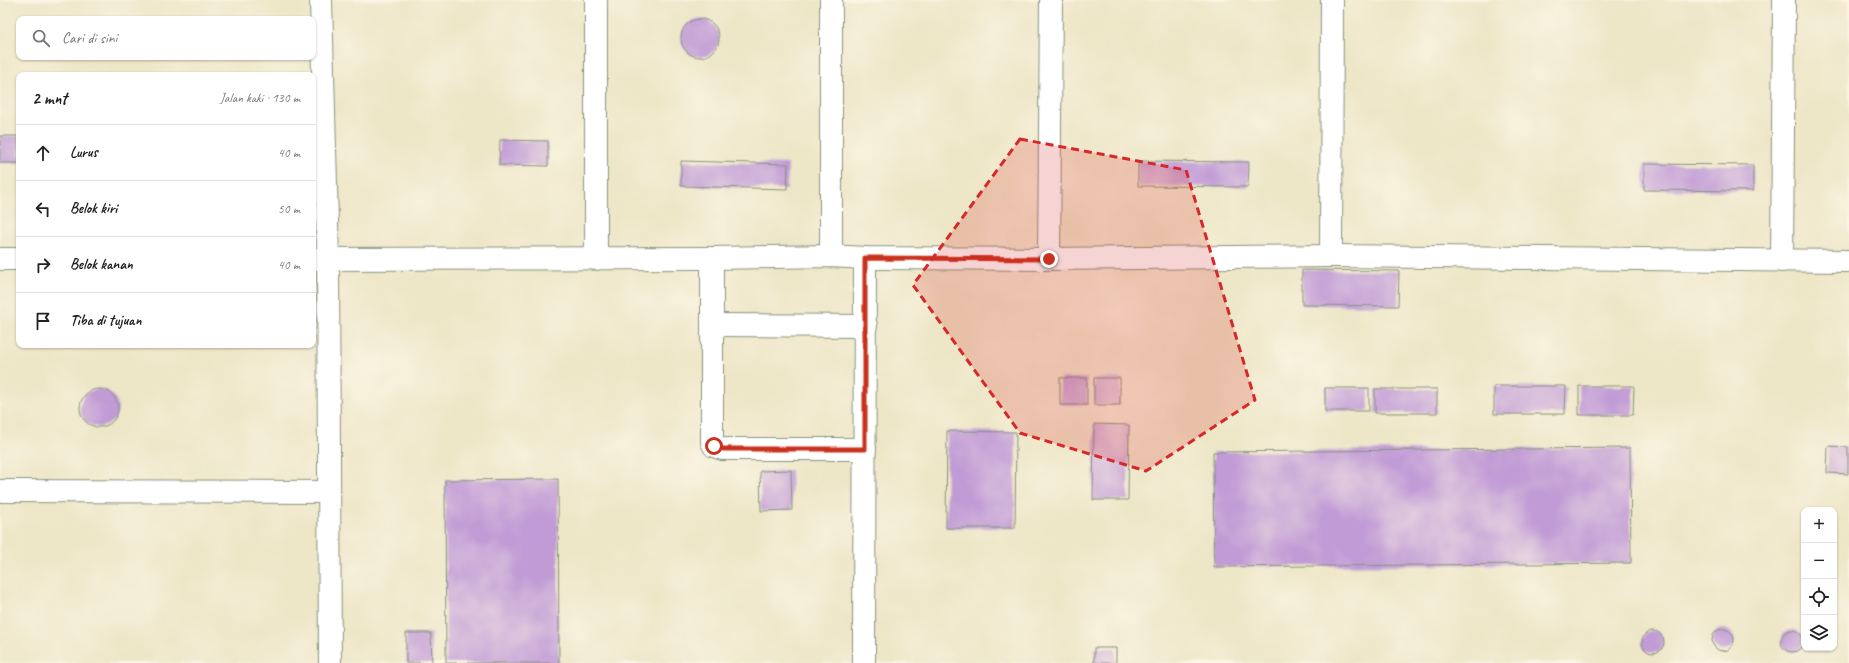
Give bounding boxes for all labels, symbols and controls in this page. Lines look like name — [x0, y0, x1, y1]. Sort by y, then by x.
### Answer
search box — [16, 16, 316, 60]
icon: search — [30, 27, 52, 49]
text: Cari di sini — [62, 29, 117, 48]
text: 2 mnt — [32, 88, 67, 109]
text: Jalan kaki · 130 m — [220, 90, 300, 106]
icon: ahead — [32, 142, 54, 164]
text: Lurus — [70, 143, 98, 162]
text: 40 m — [278, 145, 300, 161]
icon: left — [32, 198, 54, 220]
text: Belok kiri — [70, 199, 117, 218]
text: 50 m — [278, 201, 300, 217]
route end — [1040, 250, 1058, 268]
icon: right — [32, 254, 54, 276]
text: Belok kanan — [70, 255, 133, 274]
text: 40 m — [278, 257, 300, 273]
icon: arrive — [32, 310, 54, 332]
text: Tiba di tujuan — [70, 311, 141, 330]
route start — [705, 437, 723, 455]
map controls — [1801, 507, 1837, 651]
button: + — [1801, 507, 1837, 543]
button: − — [1801, 543, 1837, 579]
button: locate — [1801, 579, 1837, 615]
button: layers — [1801, 615, 1837, 651]

